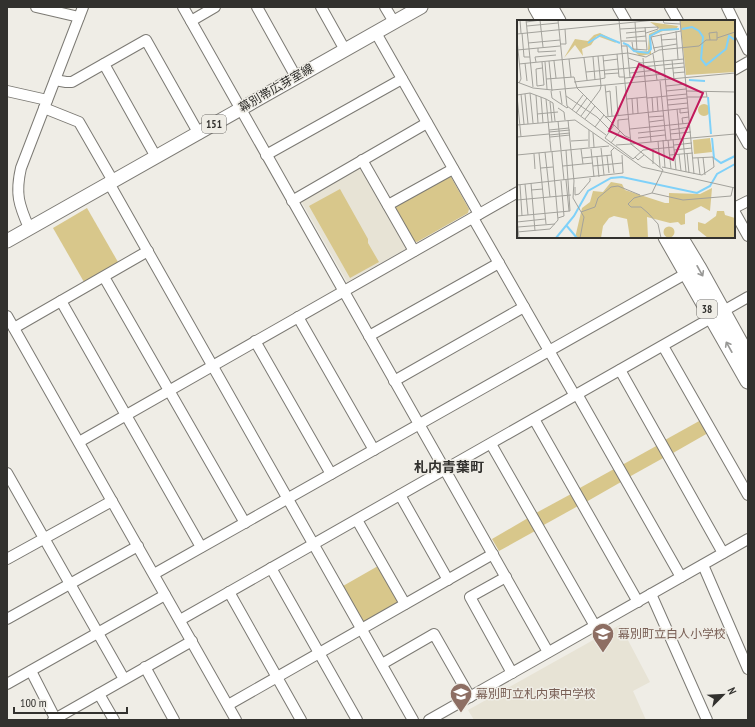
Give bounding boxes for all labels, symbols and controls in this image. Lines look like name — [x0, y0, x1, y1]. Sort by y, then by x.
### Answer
inset map — [517, 20, 735, 238]
street label: 幕別帯広芽室線 — [236, 60, 316, 115]
road number: 151 — [202, 115, 226, 133]
one-way arrow — [697, 264, 705, 276]
road number: 38 — [697, 300, 717, 318]
one-way arrow — [725, 341, 732, 353]
district label: 札内青葉町 — [414, 458, 484, 476]
school or university icon: 幕別町立白人小学校 — [590, 621, 616, 654]
place label: 幕別町立白人小学校 — [618, 626, 726, 641]
north arrow — [703, 675, 743, 715]
school or university icon: 幕別町立札内東中学校 — [448, 681, 474, 714]
text: N — [725, 685, 740, 697]
place label: 幕別町立札内東中学校 — [476, 686, 596, 701]
scale bar — [14, 689, 127, 715]
text: 100 m — [20, 695, 47, 710]

